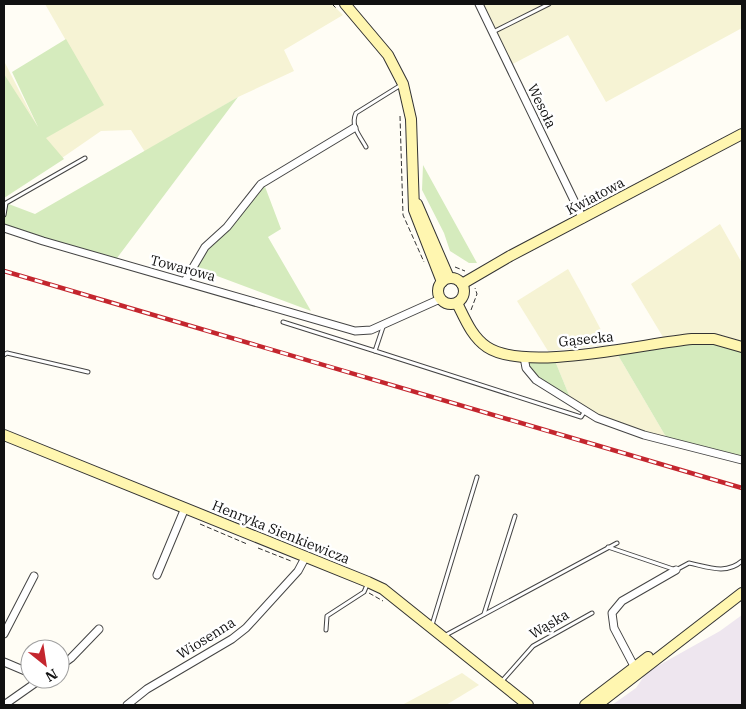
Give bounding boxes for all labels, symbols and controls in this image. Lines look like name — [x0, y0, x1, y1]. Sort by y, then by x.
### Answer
street label: Wesoła — [524, 81, 561, 131]
street label: Kwiatowa — [563, 173, 628, 219]
street label: Towarowa — [148, 251, 218, 285]
street label: Gąsecka — [558, 327, 615, 351]
street label: Henryka Sienkiewicza — [209, 496, 353, 568]
street label: Wąska — [526, 605, 572, 643]
street label: Wiosenna — [173, 613, 239, 663]
north arrow — [20, 639, 70, 689]
text: N — [42, 665, 61, 686]

